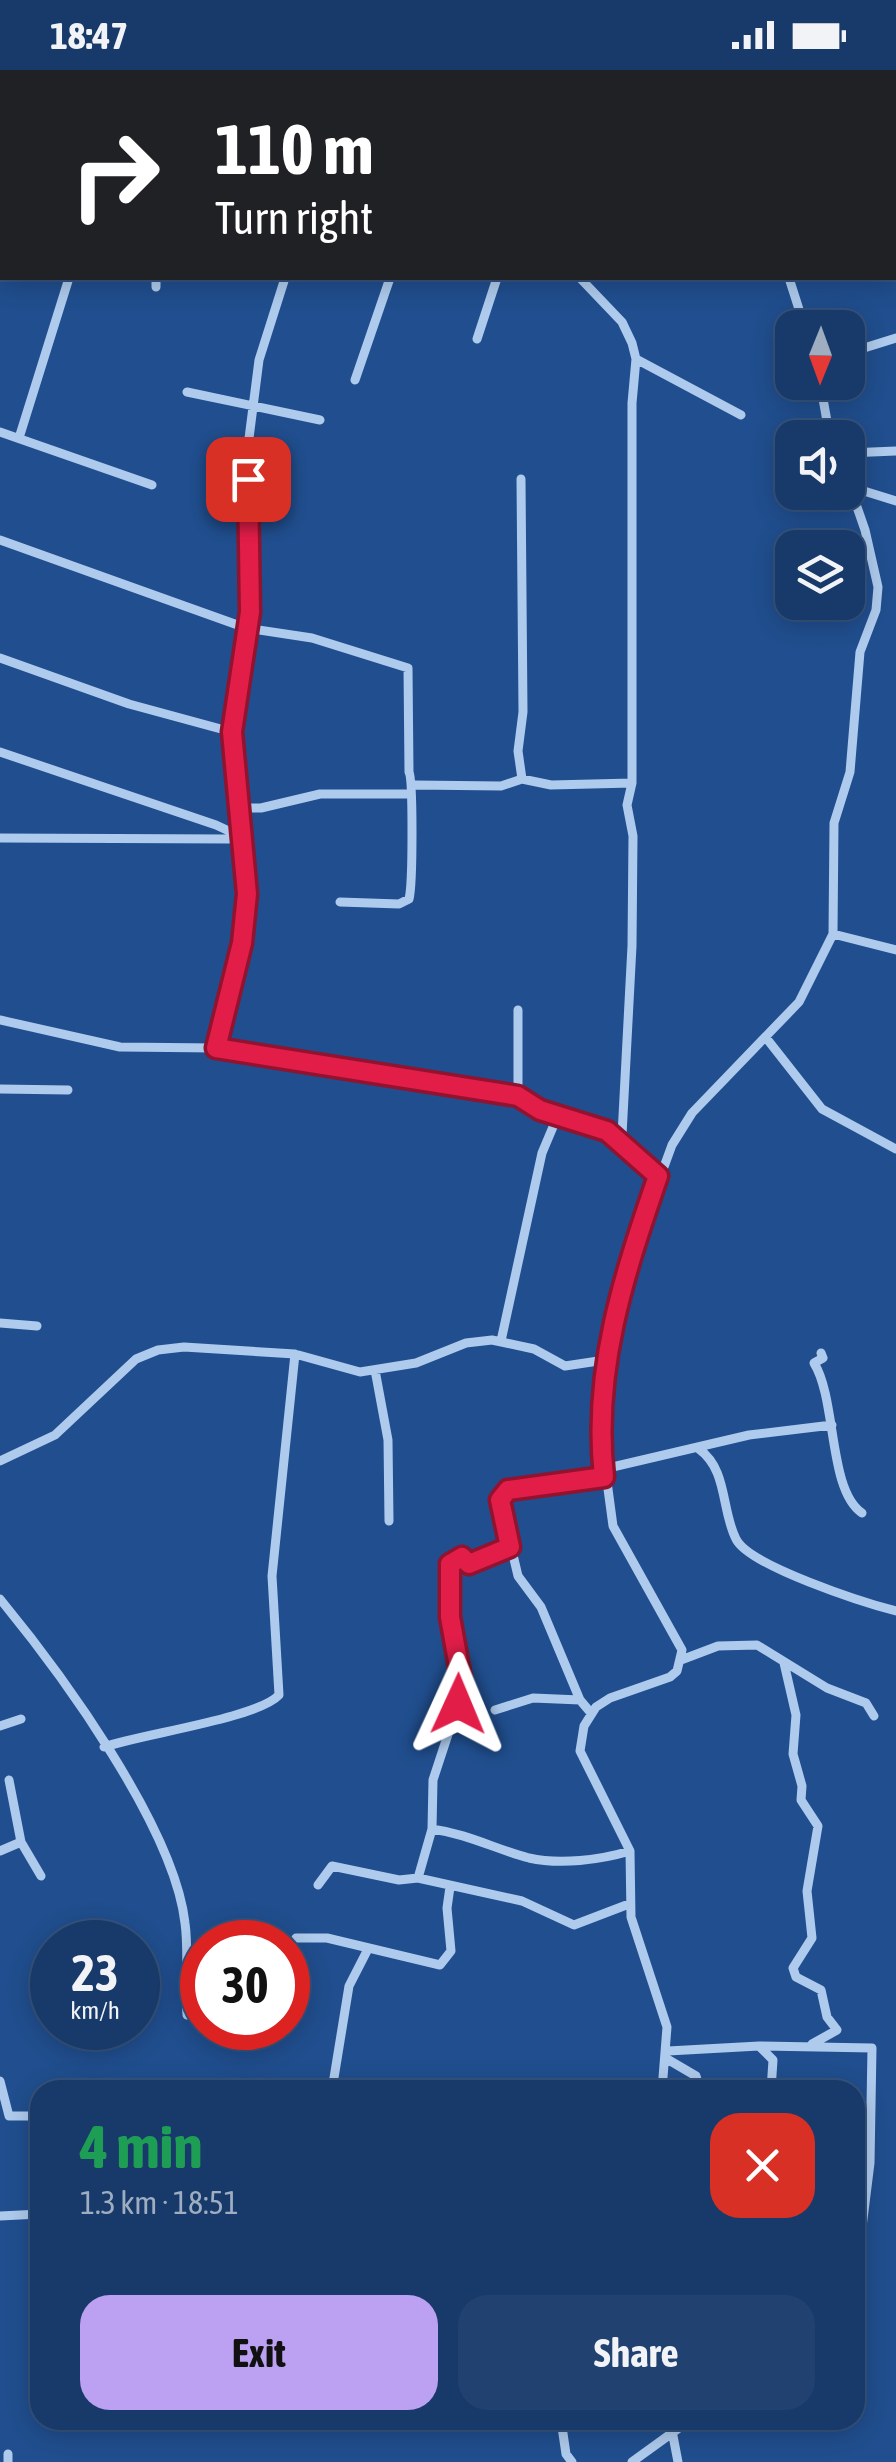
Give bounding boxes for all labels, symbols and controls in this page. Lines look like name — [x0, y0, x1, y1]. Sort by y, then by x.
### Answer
text: 18:47 — [50, 14, 128, 57]
text: 110 m — [215, 109, 374, 189]
icon: right — [50, 110, 180, 240]
text: Turn right — [215, 192, 373, 244]
north arrow — [775, 310, 865, 400]
map controls — [775, 310, 865, 620]
button: sound — [775, 420, 865, 510]
pin — [206, 437, 291, 522]
icon: arrive — [221, 452, 276, 507]
button: layers — [775, 530, 865, 620]
position arrow — [406, 1652, 510, 1756]
speed limit sign: 30 — [180, 1920, 310, 2050]
text: 23 — [71, 1944, 118, 2002]
text: km/h — [70, 1996, 120, 2024]
text: 4 min — [80, 2112, 203, 2181]
button: close — [710, 2113, 815, 2218]
text: 1.3 km · 18:51 — [80, 2184, 239, 2221]
button: Exit — [80, 2295, 438, 2410]
button: Share — [458, 2295, 815, 2410]

